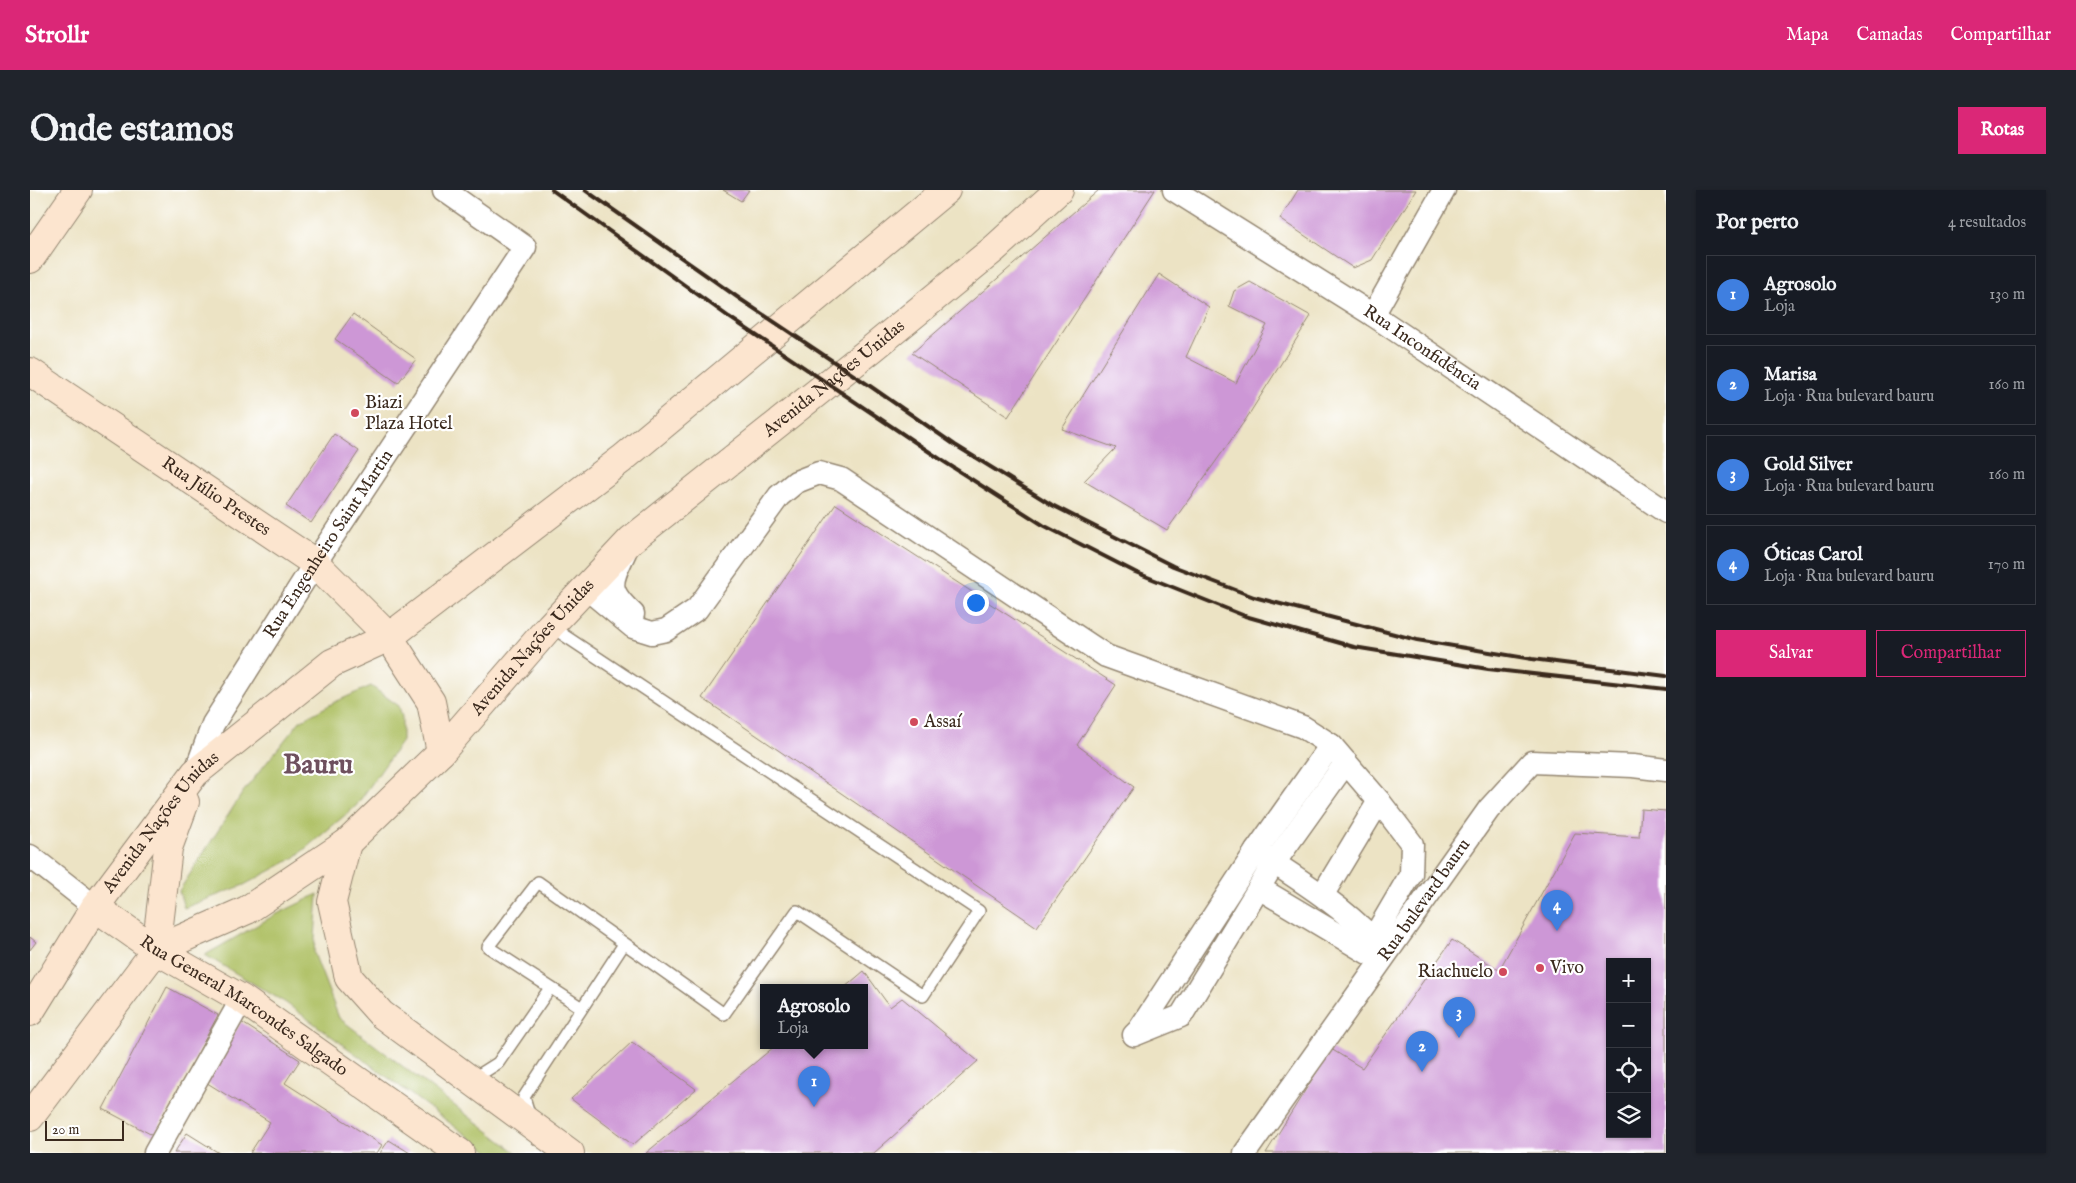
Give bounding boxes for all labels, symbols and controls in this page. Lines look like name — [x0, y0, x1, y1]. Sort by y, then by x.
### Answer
text: Strollr — [25, 20, 89, 51]
text: Mapa — [1786, 24, 1828, 47]
text: Camadas — [1856, 24, 1922, 47]
text: Compartilhar — [1950, 24, 2051, 47]
button: Rotas — [1958, 107, 2046, 154]
text: Onde estamos — [30, 108, 234, 153]
text: Por perto — [1716, 209, 1798, 236]
text: 4 resultados — [1948, 213, 2026, 233]
text: Agrosolo — [1764, 273, 1837, 297]
text: 1 — [1730, 285, 1736, 305]
text: 130 m — [1989, 285, 2025, 305]
text: Loja — [1764, 297, 1795, 317]
street label: Rua Inconfidência — [1359, 300, 1486, 396]
street label: Avenida Nações Unidas — [758, 315, 910, 443]
text: Marisa — [1764, 363, 1817, 387]
text: 2 — [1729, 375, 1737, 395]
text: 160 m — [1989, 375, 2025, 395]
text: Loja · Rua bulevard bauru — [1764, 387, 1934, 407]
place label: Biazi Plaza Hotel — [365, 392, 452, 436]
marker: Biazi Plaza Hotel — [349, 407, 361, 419]
street label: Rua Engenheiro Saint Martin — [259, 445, 399, 643]
street label: Rua Júlio Prestes — [157, 452, 275, 541]
text: Gold Silver — [1764, 453, 1853, 477]
text: 3 — [1730, 465, 1736, 485]
text: 160 m — [1989, 465, 2025, 485]
text: Loja · Rua bulevard bauru — [1764, 477, 1934, 497]
text: Óticas Carol — [1764, 543, 1863, 567]
text: 4 — [1729, 555, 1737, 575]
text: 170 m — [1988, 555, 2025, 575]
text: Loja · Rua bulevard bauru — [1764, 567, 1934, 587]
street label: Avenida Nações Unidas — [465, 574, 600, 721]
your location — [963, 590, 989, 616]
button: Salvar — [1716, 630, 1866, 677]
button: Compartilhar — [1876, 630, 2026, 677]
place label: Assaí — [923, 711, 963, 734]
marker: Assaí — [908, 716, 920, 728]
street label: Avenida Nações Unidas — [97, 747, 224, 899]
district label: Bauru — [283, 748, 353, 783]
street label: Rua bulevard bauru — [1373, 834, 1476, 966]
pin: 4 — [1541, 890, 1573, 931]
street label: Rua General Marcondes Salgado — [135, 931, 353, 1082]
place label: Vivo — [1549, 957, 1584, 980]
map controls — [1606, 958, 1651, 1138]
button: + — [1606, 958, 1651, 1003]
place label: Riachuelo — [1417, 961, 1493, 984]
marker: Vivo — [1534, 962, 1546, 974]
marker: Riachuelo — [1497, 966, 1509, 978]
popup — [760, 984, 868, 1049]
text: Agrosolo — [778, 995, 850, 1019]
pin: 3 — [1443, 997, 1475, 1038]
button: − — [1606, 1003, 1651, 1048]
text: Loja — [778, 1019, 809, 1039]
pin: 2 — [1406, 1031, 1438, 1072]
button: locate — [1606, 1048, 1651, 1093]
pin: 1 — [798, 1066, 830, 1107]
button: layers — [1606, 1093, 1651, 1138]
scale bar — [45, 1118, 124, 1141]
text: 20 m — [52, 1121, 79, 1139]

